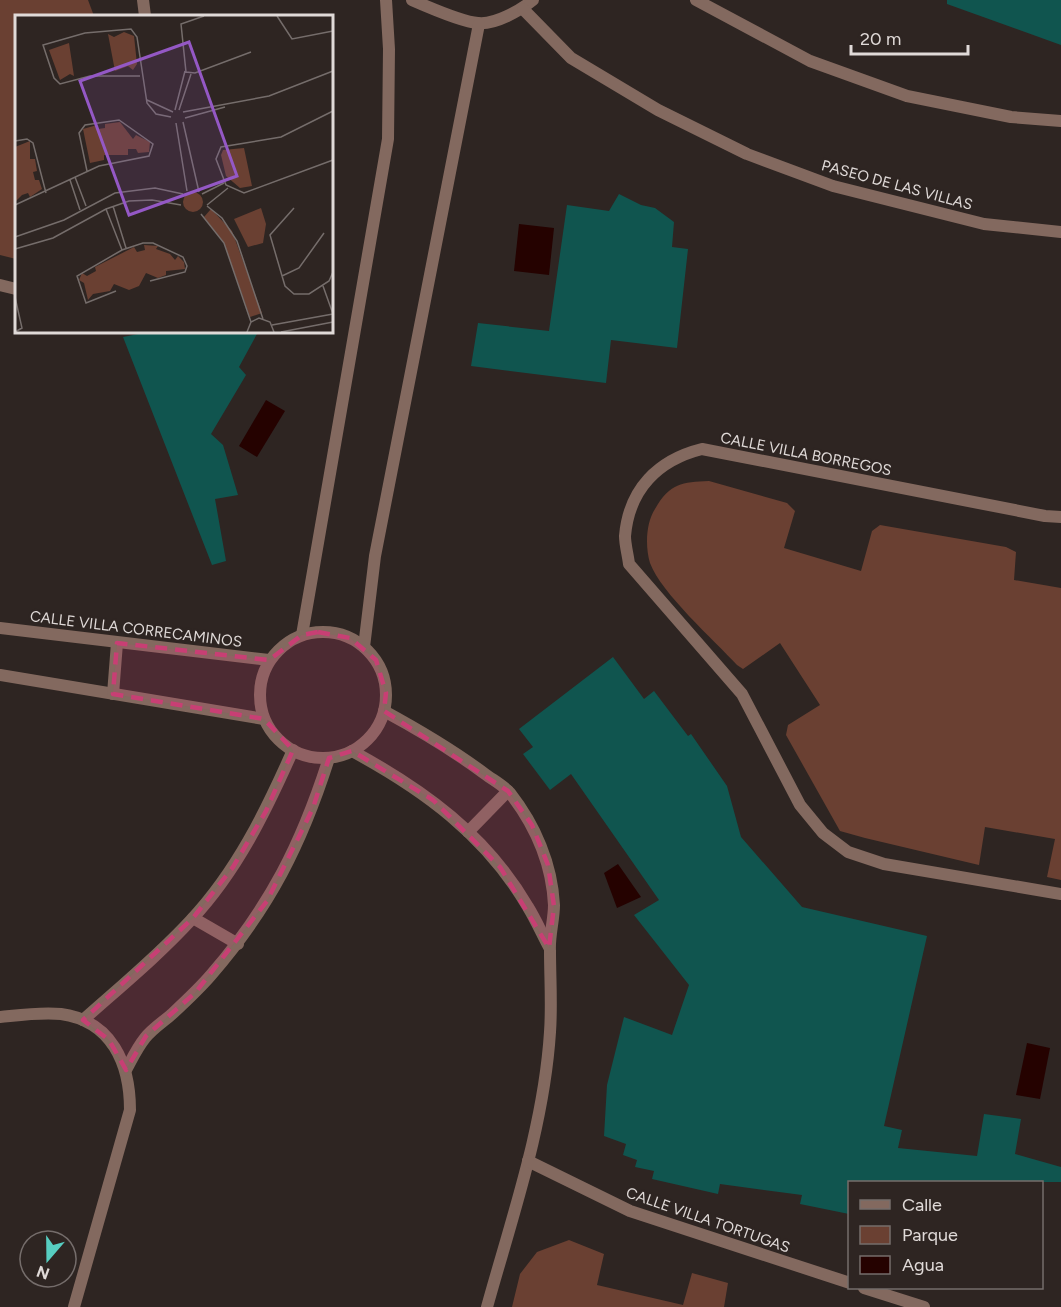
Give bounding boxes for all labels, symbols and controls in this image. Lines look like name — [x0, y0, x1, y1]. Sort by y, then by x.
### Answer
inset map — [15, 15, 333, 333]
scale bar — [851, 18, 968, 56]
text: 20 m — [860, 28, 901, 50]
street label: PASEO DE LAS VILLAS — [820, 156, 974, 214]
street label: CALLE VILLA BORREGOS — [719, 429, 893, 479]
street label: CALLE VILLA CORRECAMINOS — [29, 607, 243, 651]
legend — [848, 1181, 1043, 1289]
street label: CALLE VILLA TORTUGAS — [624, 1184, 792, 1256]
text: Calle — [902, 1194, 942, 1216]
text: Parque — [902, 1224, 958, 1246]
north arrow — [18, 1229, 78, 1289]
text: Agua — [902, 1254, 944, 1276]
text: N — [34, 1262, 52, 1284]

